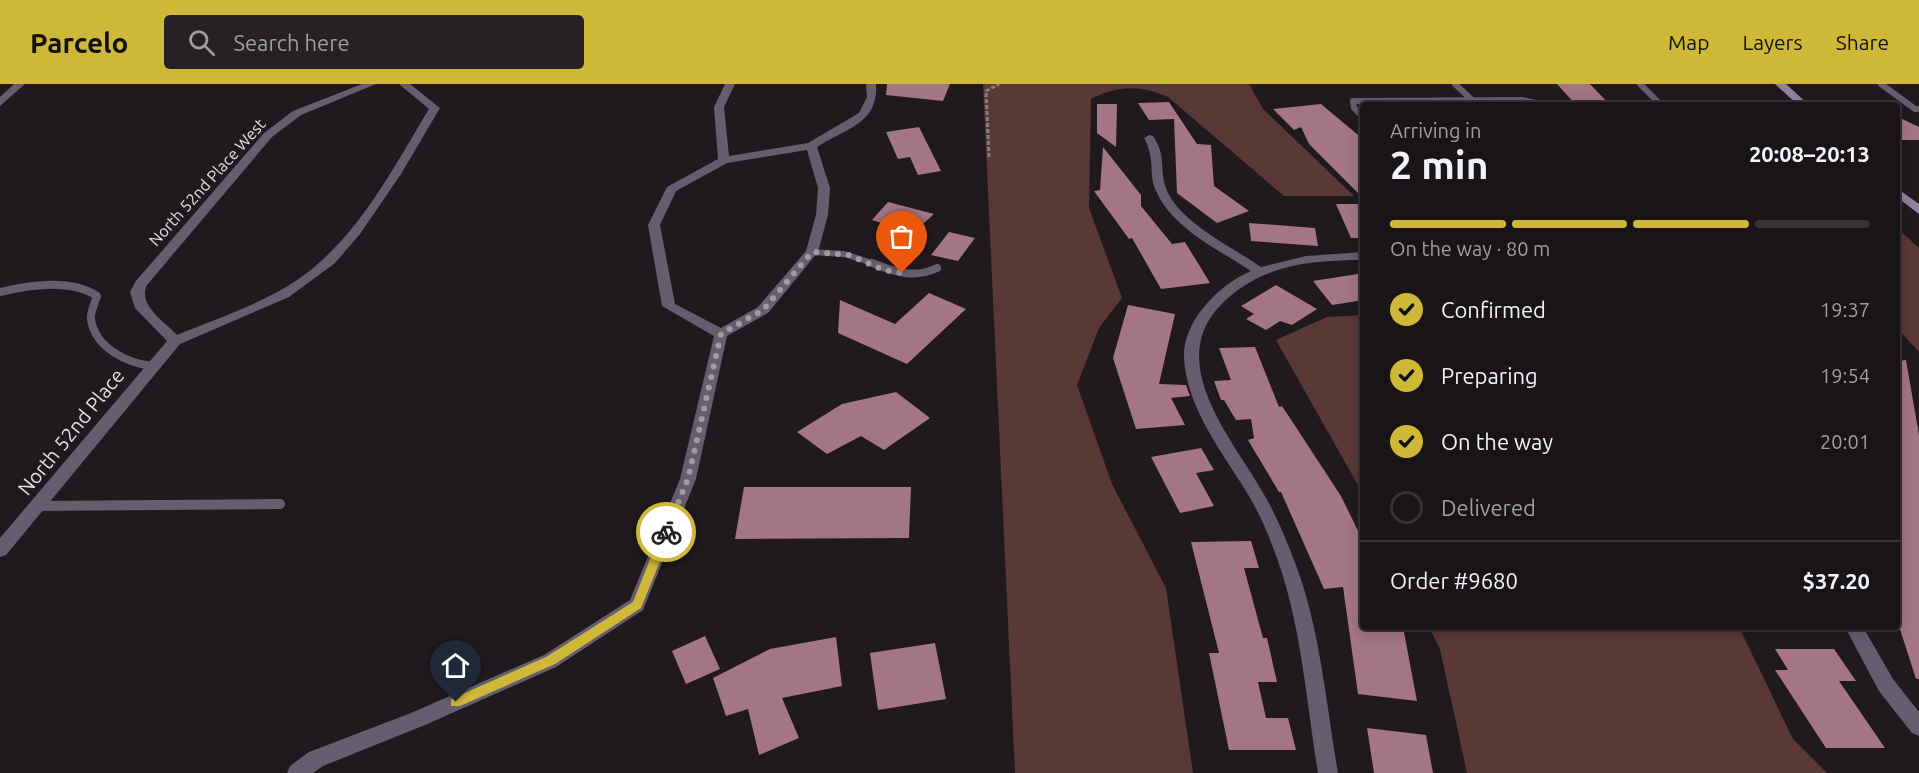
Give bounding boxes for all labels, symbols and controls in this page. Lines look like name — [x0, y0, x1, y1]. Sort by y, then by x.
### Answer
search box — [164, 15, 584, 69]
icon: search — [185, 26, 218, 59]
text: Parcelo — [30, 27, 128, 58]
text: Search here — [233, 30, 350, 55]
text: Map — [1668, 30, 1709, 54]
text: Layers — [1742, 30, 1803, 54]
text: Share — [1836, 30, 1889, 54]
street label: North 52nd Place West — [145, 114, 269, 249]
text: Arriving in — [1390, 119, 1481, 142]
text: 20:08–20:13 — [1749, 141, 1870, 166]
text: 2 min — [1390, 143, 1489, 186]
pin — [876, 211, 927, 273]
icon: bag — [885, 220, 918, 253]
text: On the way · 80 m — [1390, 237, 1550, 260]
icon: check — [1390, 293, 1423, 326]
text: Confirmed — [1441, 297, 1546, 322]
text: 19:37 — [1820, 298, 1870, 321]
icon: check — [1390, 359, 1423, 392]
text: Preparing — [1441, 363, 1538, 388]
street label: North 52nd Place — [13, 364, 128, 499]
text: 19:54 — [1820, 364, 1870, 387]
icon: check — [1390, 425, 1423, 458]
text: On the way — [1441, 429, 1553, 454]
text: 20:01 — [1820, 430, 1870, 453]
text: Delivered — [1441, 495, 1536, 520]
courier — [636, 502, 696, 562]
icon: bike — [650, 516, 683, 549]
text: Order #9680 — [1390, 568, 1518, 593]
text: $37.20 — [1803, 568, 1870, 593]
pin — [430, 640, 481, 702]
icon: home — [439, 649, 472, 682]

